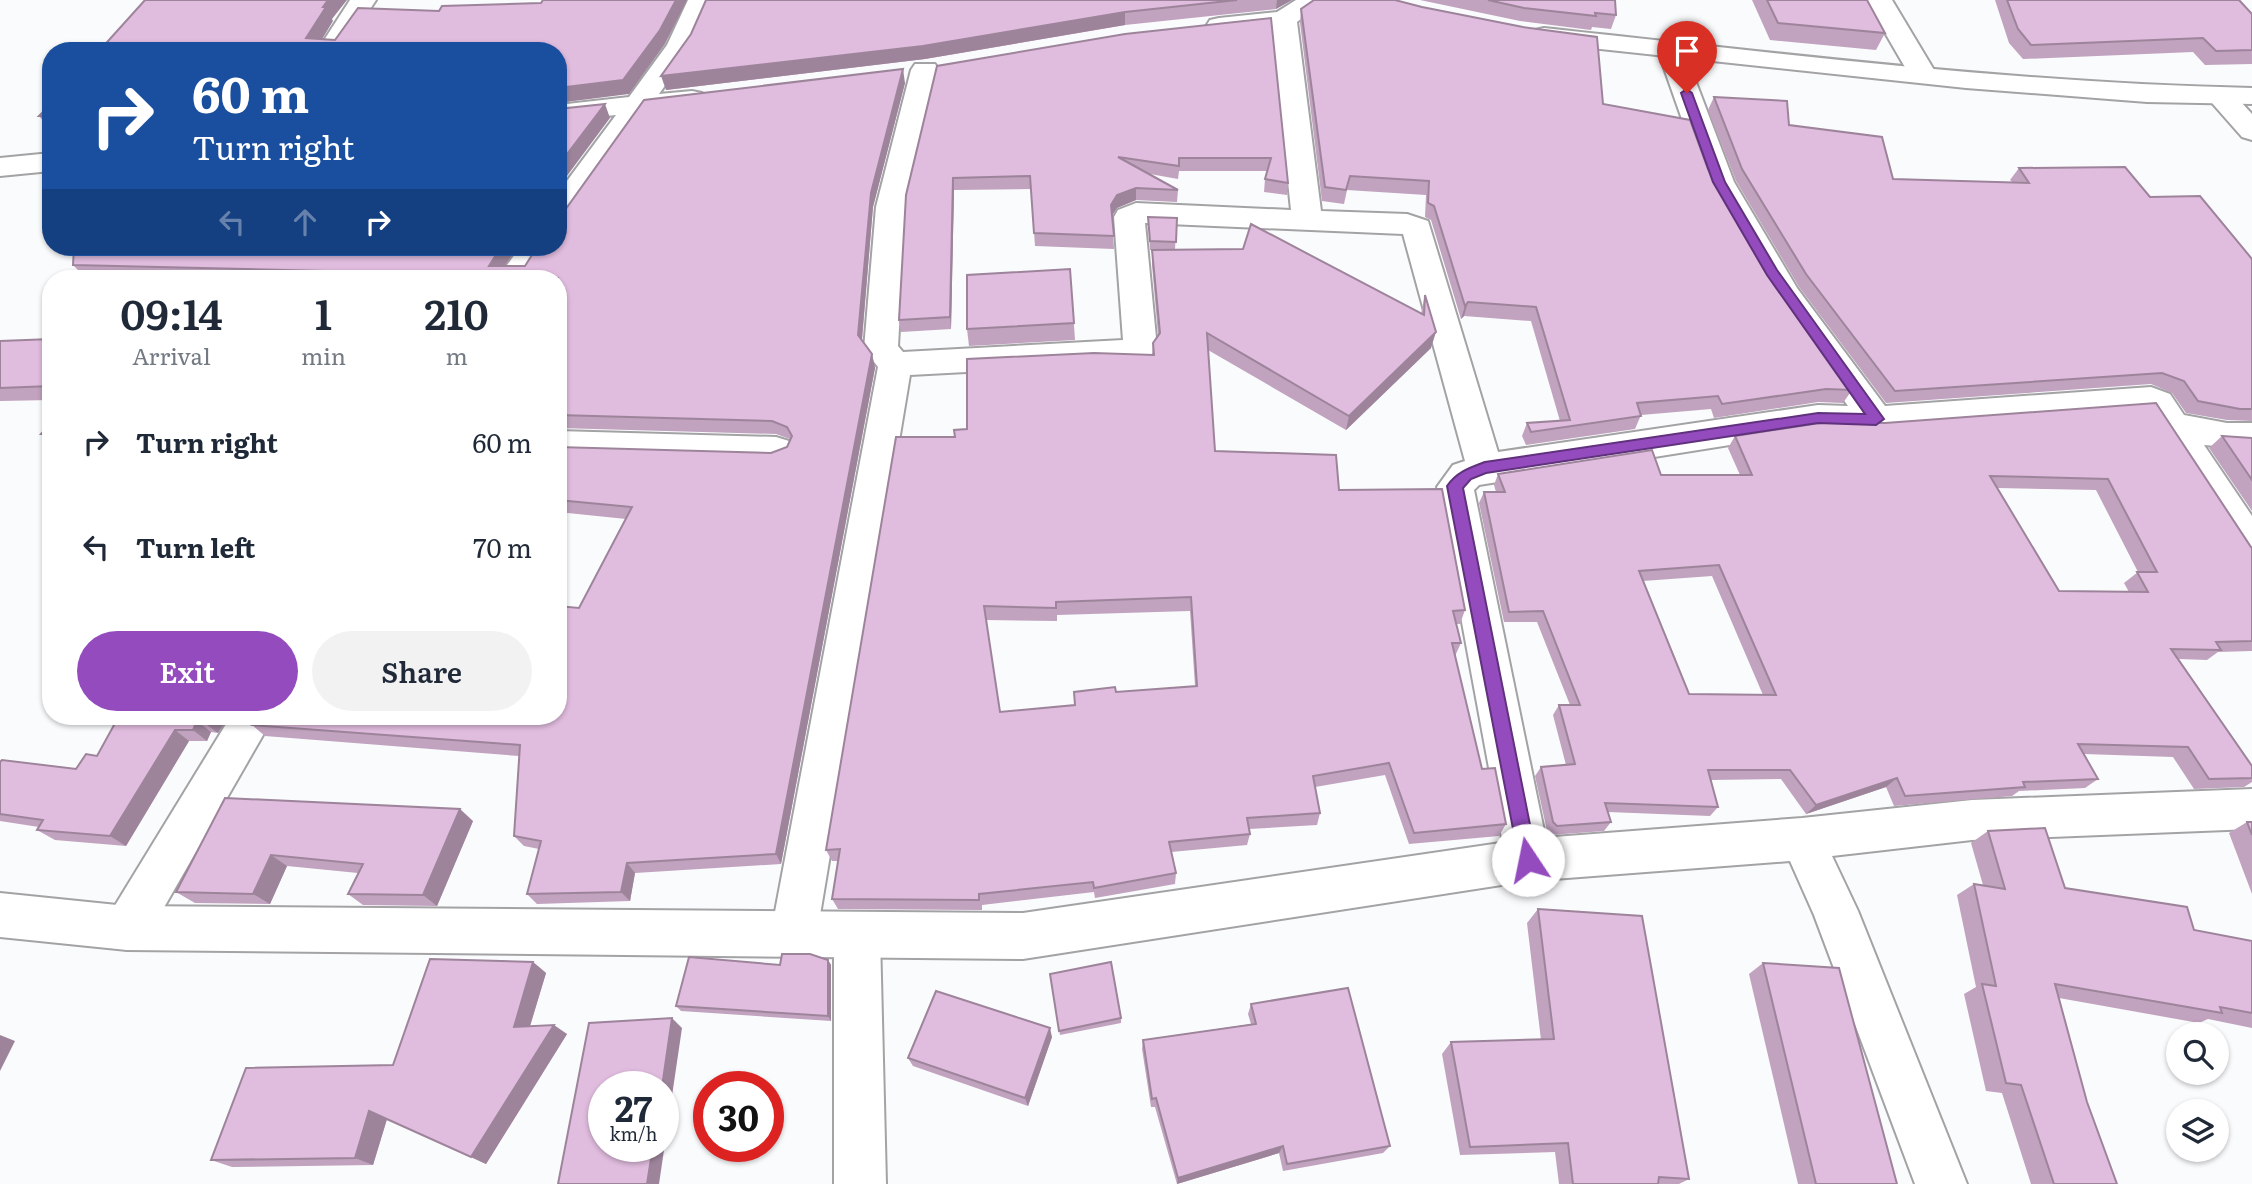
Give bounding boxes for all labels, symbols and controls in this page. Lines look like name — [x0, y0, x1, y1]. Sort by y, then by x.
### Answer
pin — [1657, 21, 1717, 93]
icon: arrive — [1668, 32, 1706, 70]
text: 60 m — [192, 55, 309, 128]
icon: right — [77, 70, 168, 161]
text: Turn right — [192, 122, 354, 170]
icon: left — [213, 203, 251, 241]
icon: ahead — [286, 203, 324, 241]
icon: right — [359, 203, 397, 241]
text: 09:14 — [120, 281, 223, 343]
text: 1 — [315, 281, 332, 343]
text: 210 — [424, 281, 489, 343]
text: Arrival — [132, 338, 211, 372]
text: min — [301, 338, 346, 372]
text: m — [445, 338, 468, 372]
text: Turn right — [136, 422, 278, 461]
text: 60 m — [473, 422, 532, 461]
icon: right — [77, 423, 115, 461]
text: Turn left — [136, 527, 255, 566]
text: 70 m — [473, 527, 532, 566]
icon: left — [77, 528, 115, 566]
button: Exit — [77, 631, 298, 711]
button: Share — [312, 631, 532, 711]
position arrow — [1491, 823, 1565, 897]
map controls — [2166, 1022, 2229, 1162]
button: search — [2166, 1022, 2229, 1085]
speed limit sign: 30 — [693, 1071, 784, 1162]
text: 27 — [615, 1081, 652, 1133]
button: layers — [2166, 1099, 2229, 1162]
text: km/h — [610, 1120, 657, 1147]

